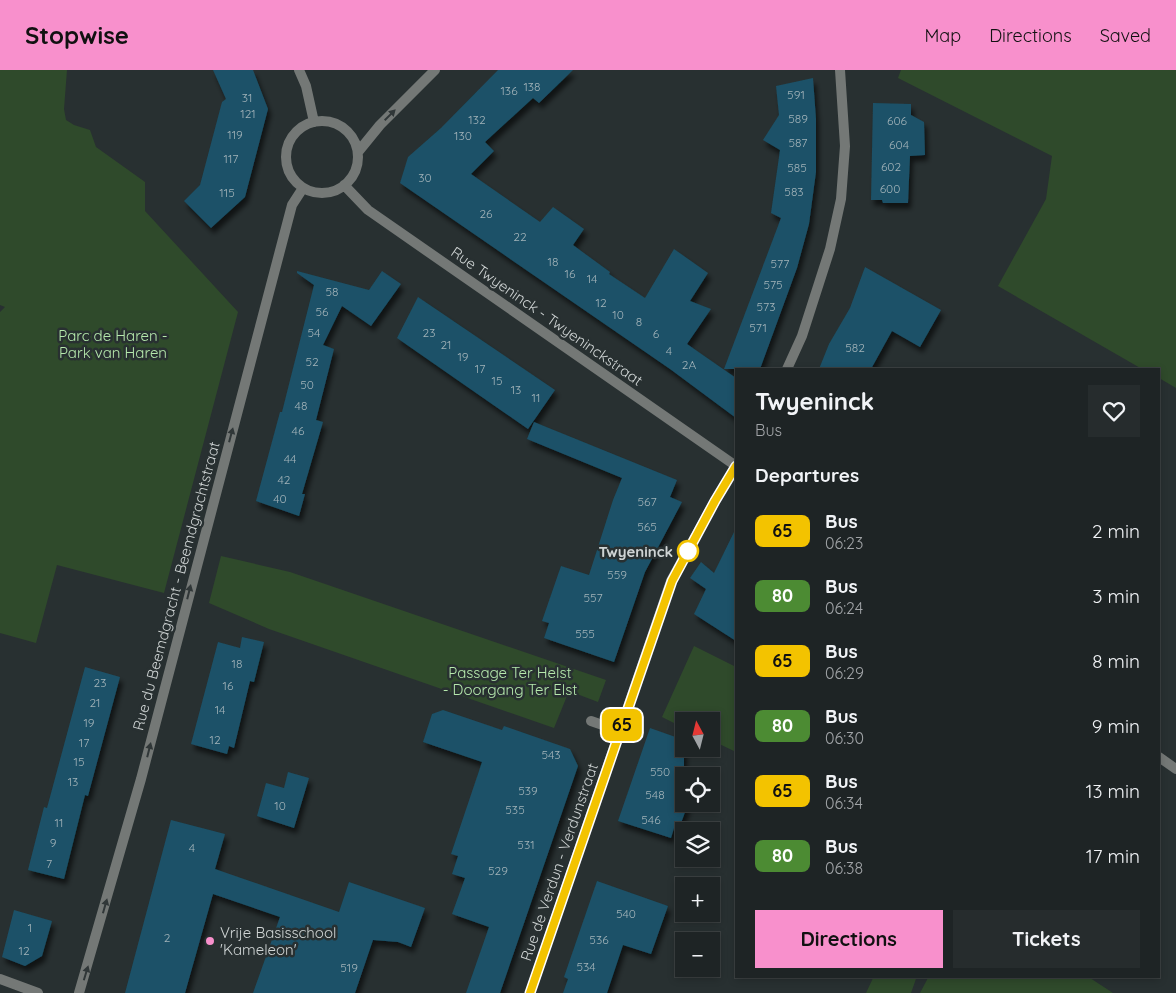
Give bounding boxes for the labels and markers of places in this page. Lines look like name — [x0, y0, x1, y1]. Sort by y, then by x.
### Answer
marker: Twyeninck — [677, 540, 699, 562]
place label: Twyeninck — [599, 542, 673, 561]
place label: Vrije Basisschool 'Kameleon' — [220, 923, 336, 959]
marker: Vrije Basisschool 'Kameleon' — [204, 935, 216, 947]

